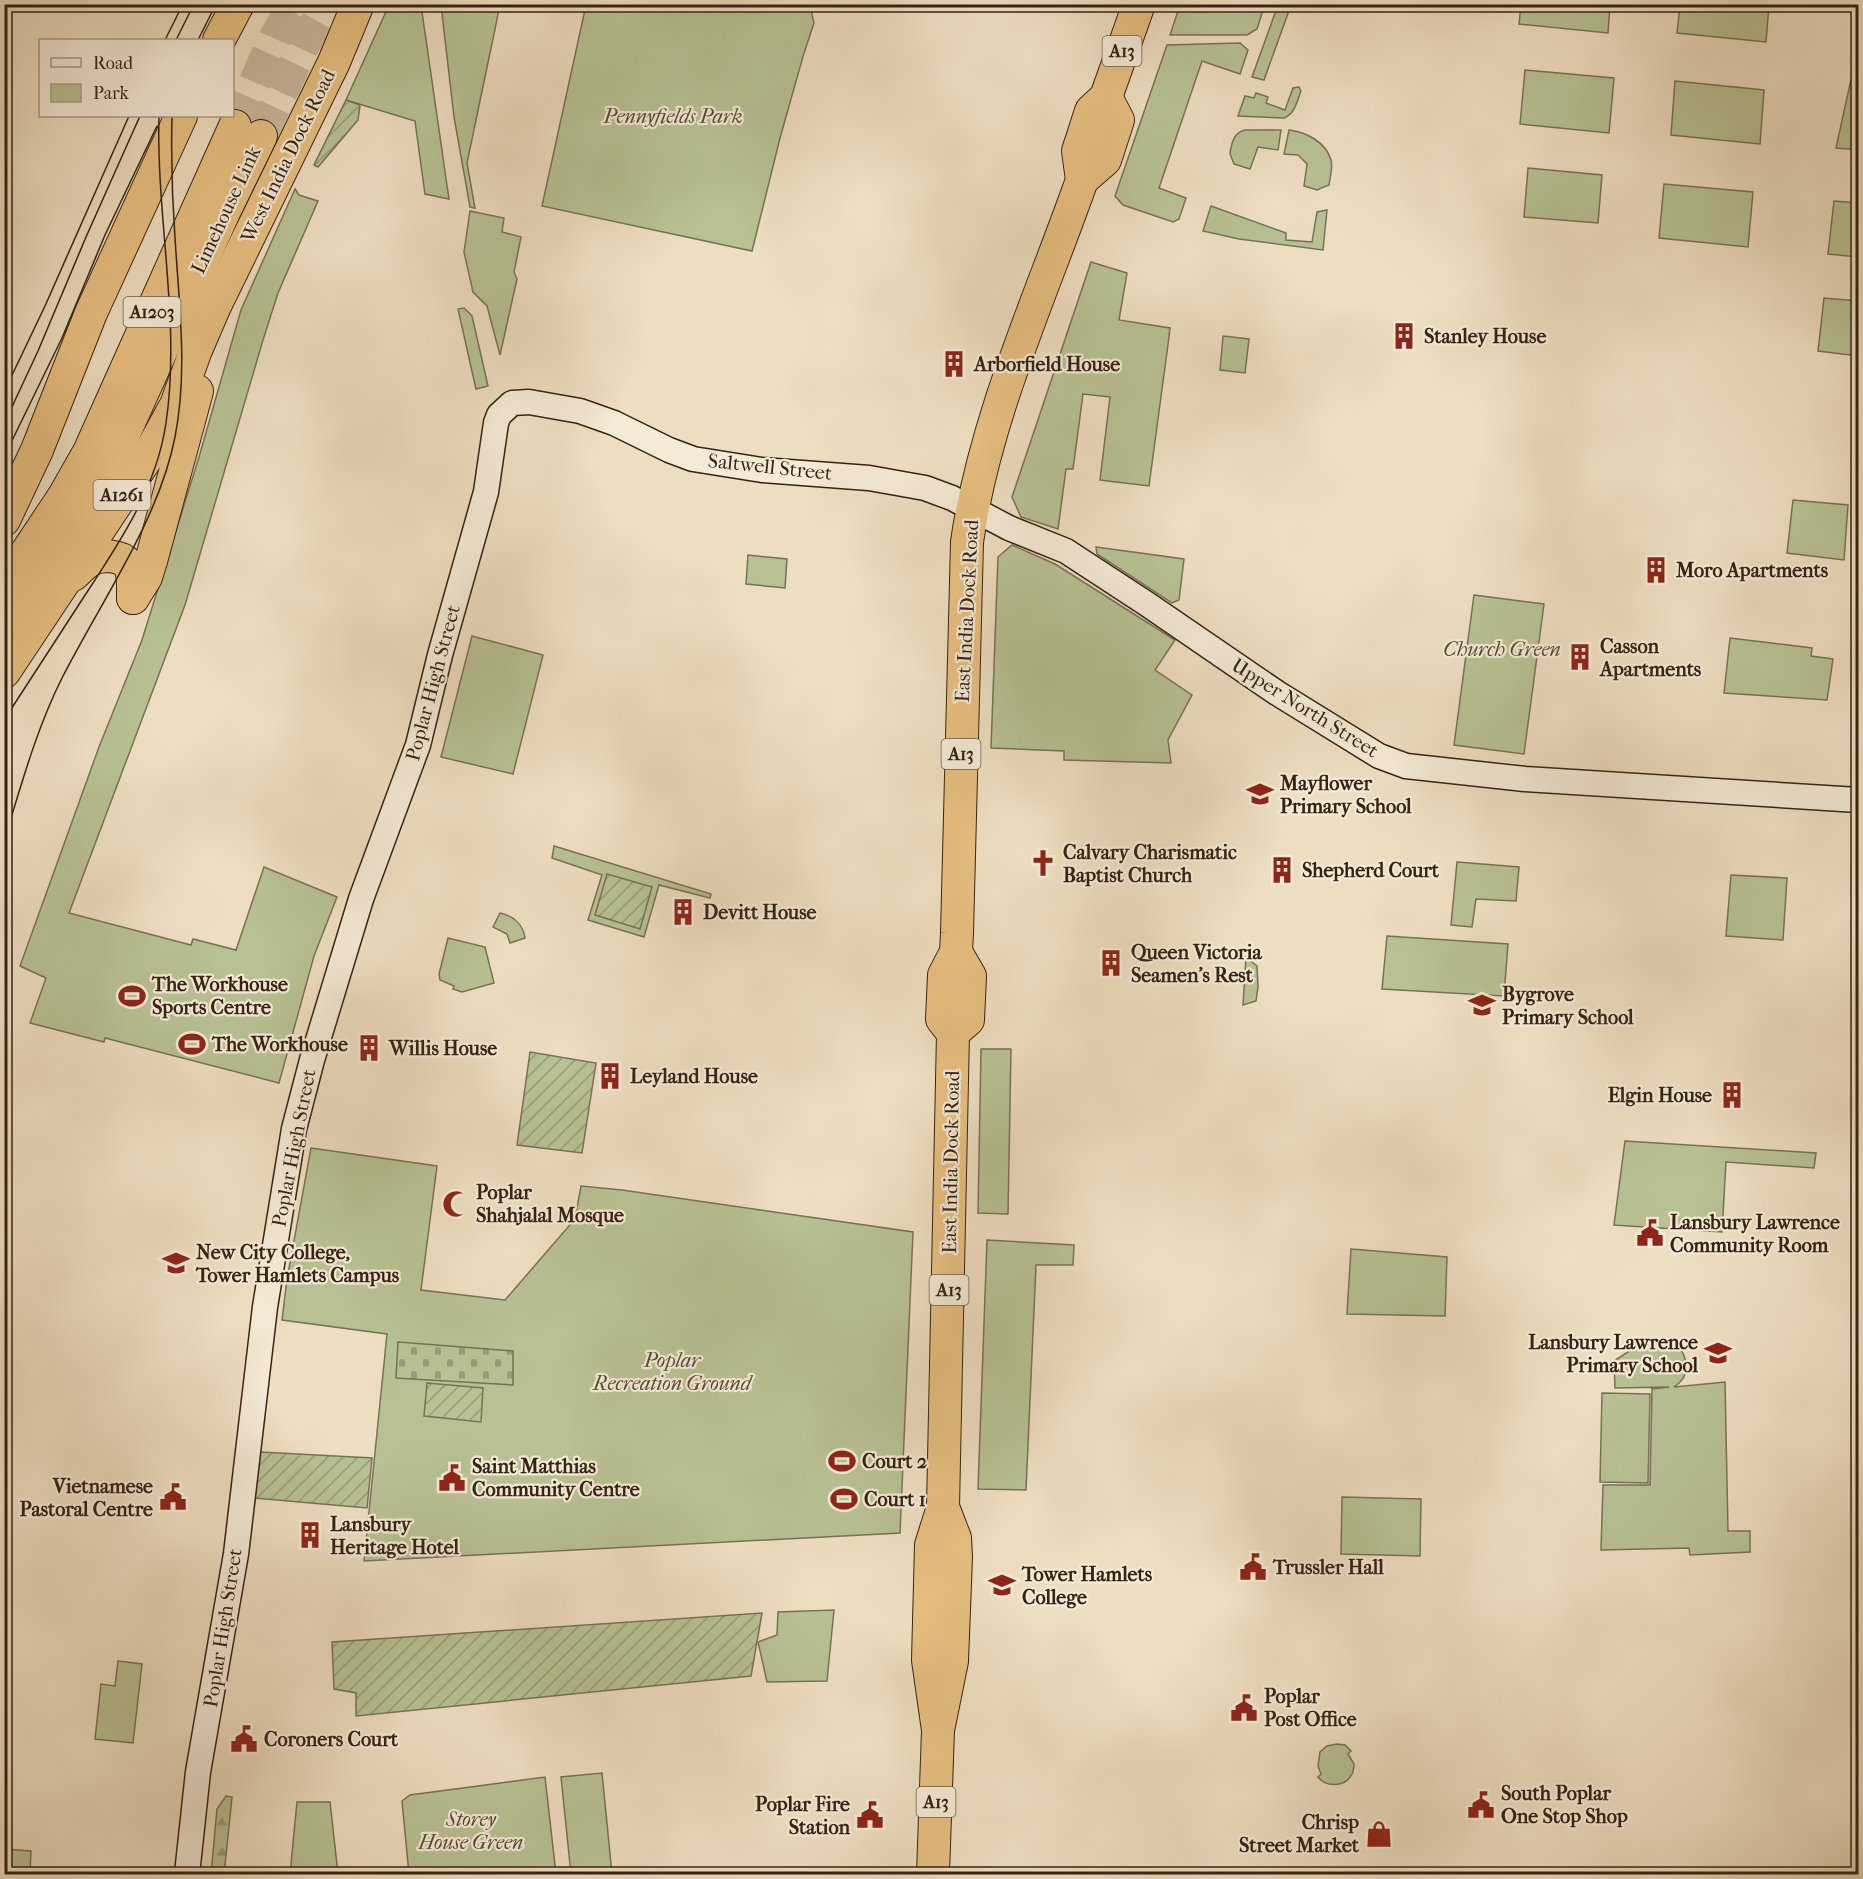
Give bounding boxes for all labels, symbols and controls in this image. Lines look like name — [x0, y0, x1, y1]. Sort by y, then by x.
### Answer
road number: A13 — [1102, 36, 1142, 66]
legend — [39, 39, 234, 117]
text: Road — [93, 53, 133, 74]
street label: West India Dock Road — [236, 65, 340, 247]
text: Park — [93, 83, 130, 104]
park label: Pennyfields Park — [603, 105, 742, 128]
street label: Limehouse Link — [186, 142, 266, 277]
road number: A1203 — [124, 297, 180, 327]
building icon: Stanley House — [1389, 321, 1419, 351]
place label: Stanley House — [1424, 325, 1546, 348]
building icon: Arborfield House — [939, 349, 969, 379]
place label: Arborfield House — [972, 353, 1120, 376]
street label: Saltwell Street — [707, 449, 833, 485]
road number: A1261 — [94, 480, 150, 510]
street label: East India Dock Road — [951, 518, 983, 703]
building icon: Moro Apartments — [1641, 555, 1671, 585]
place label: Moro Apartments — [1675, 559, 1829, 582]
street label: Poplar High Street — [401, 602, 465, 764]
place label: Casson Apartments — [1598, 635, 1702, 681]
park label: Church Green — [1443, 638, 1561, 661]
building icon: Casson Apartments — [1565, 642, 1595, 672]
street label: Upper North Street — [1227, 654, 1383, 762]
road number: A13 — [942, 739, 980, 769]
place label: Mayflower Primary School — [1279, 772, 1412, 818]
school or university icon: Mayflower Primary School — [1245, 779, 1275, 809]
place label: Calvary Charismatic Baptist Church — [1063, 841, 1237, 887]
church icon: Calvary Charismatic Baptist Church — [1028, 848, 1058, 878]
building icon: Shepherd Court — [1267, 855, 1297, 885]
place label: Shepherd Court — [1302, 859, 1440, 882]
building icon: Devitt House — [668, 897, 698, 927]
place label: Devitt House — [703, 901, 817, 924]
place label: Queen Victoria Seamen's Rest — [1131, 941, 1262, 987]
building icon: Queen Victoria Seamen's Rest — [1096, 948, 1126, 978]
place label: The Workhouse Sports Centre — [151, 973, 288, 1019]
sports icon: The Workhouse Sports Centre — [117, 981, 147, 1011]
place label: Bygrove Primary School — [1502, 983, 1634, 1029]
school or university icon: Bygrove Primary School — [1467, 990, 1497, 1020]
sports icon: The Workhouse — [177, 1029, 207, 1059]
place label: The Workhouse — [211, 1033, 348, 1056]
building icon: Willis House — [354, 1033, 384, 1063]
place label: Willis House — [388, 1037, 497, 1060]
building icon: Leyland House — [595, 1061, 625, 1091]
place label: Leyland House — [630, 1065, 758, 1088]
street label: Poplar High Street — [267, 1067, 321, 1229]
street label: East India Dock Road — [938, 1069, 964, 1254]
building icon: Elgin House — [1717, 1080, 1747, 1110]
place label: Elgin House — [1608, 1084, 1712, 1107]
place label: Poplar Shahjalal Mosque — [476, 1181, 624, 1227]
mosque icon: Poplar Shahjalal Mosque — [441, 1189, 471, 1219]
place label: Lansbury Lawrence Community Room — [1670, 1211, 1840, 1257]
public building icon: Lansbury Lawrence Community Room — [1635, 1218, 1665, 1248]
place label: New City College, Tower Hamlets Campus — [195, 1241, 400, 1287]
school or university icon: New City College, Tower Hamlets Campus — [161, 1248, 191, 1278]
road number: A13 — [930, 1275, 968, 1305]
place label: Lansbury Lawrence Primary School — [1528, 1331, 1698, 1377]
school or university icon: Lansbury Lawrence Primary School — [1703, 1338, 1733, 1368]
park label: Poplar Recreation Ground — [591, 1349, 754, 1395]
sports icon: Court 2 — [827, 1446, 857, 1476]
place label: Court 2 — [862, 1450, 927, 1473]
place label: Saint Matthias Community Centre — [472, 1455, 640, 1501]
public building icon: Saint Matthias Community Centre — [437, 1463, 467, 1493]
place label: Vietnamese Pastoral Centre — [20, 1475, 153, 1521]
public building icon: Vietnamese Pastoral Centre — [158, 1482, 188, 1512]
sports icon: Court 1 — [829, 1484, 859, 1514]
place label: Court 1 — [864, 1488, 926, 1511]
place label: Lansbury Heritage Hotel — [330, 1513, 460, 1559]
building icon: Lansbury Heritage Hotel — [295, 1520, 325, 1550]
street label: Poplar High Street — [199, 1547, 247, 1709]
public building icon: Trussler Hall — [1238, 1552, 1268, 1582]
place label: Trussler Hall — [1272, 1556, 1384, 1579]
place label: Tower Hamlets College — [1021, 1563, 1153, 1609]
school or university icon: Tower Hamlets College — [987, 1570, 1017, 1600]
place label: Poplar Post Office — [1264, 1685, 1357, 1731]
public building icon: Poplar Post Office — [1229, 1693, 1259, 1723]
public building icon: Coroners Court — [229, 1724, 259, 1754]
place label: Coroners Court — [264, 1728, 399, 1751]
place label: South Poplar One Stop Shop — [1501, 1782, 1628, 1828]
road number: A13 — [916, 1787, 956, 1817]
public building icon: South Poplar One Stop Shop — [1466, 1790, 1496, 1820]
place label: Poplar Fire Station — [755, 1793, 850, 1839]
public building icon: Poplar Fire Station — [855, 1800, 885, 1830]
park label: Storey House Green — [418, 1808, 523, 1854]
place label: Chrisp Street Market — [1239, 1811, 1360, 1857]
shop icon: Chrisp Street Market — [1364, 1819, 1394, 1849]

